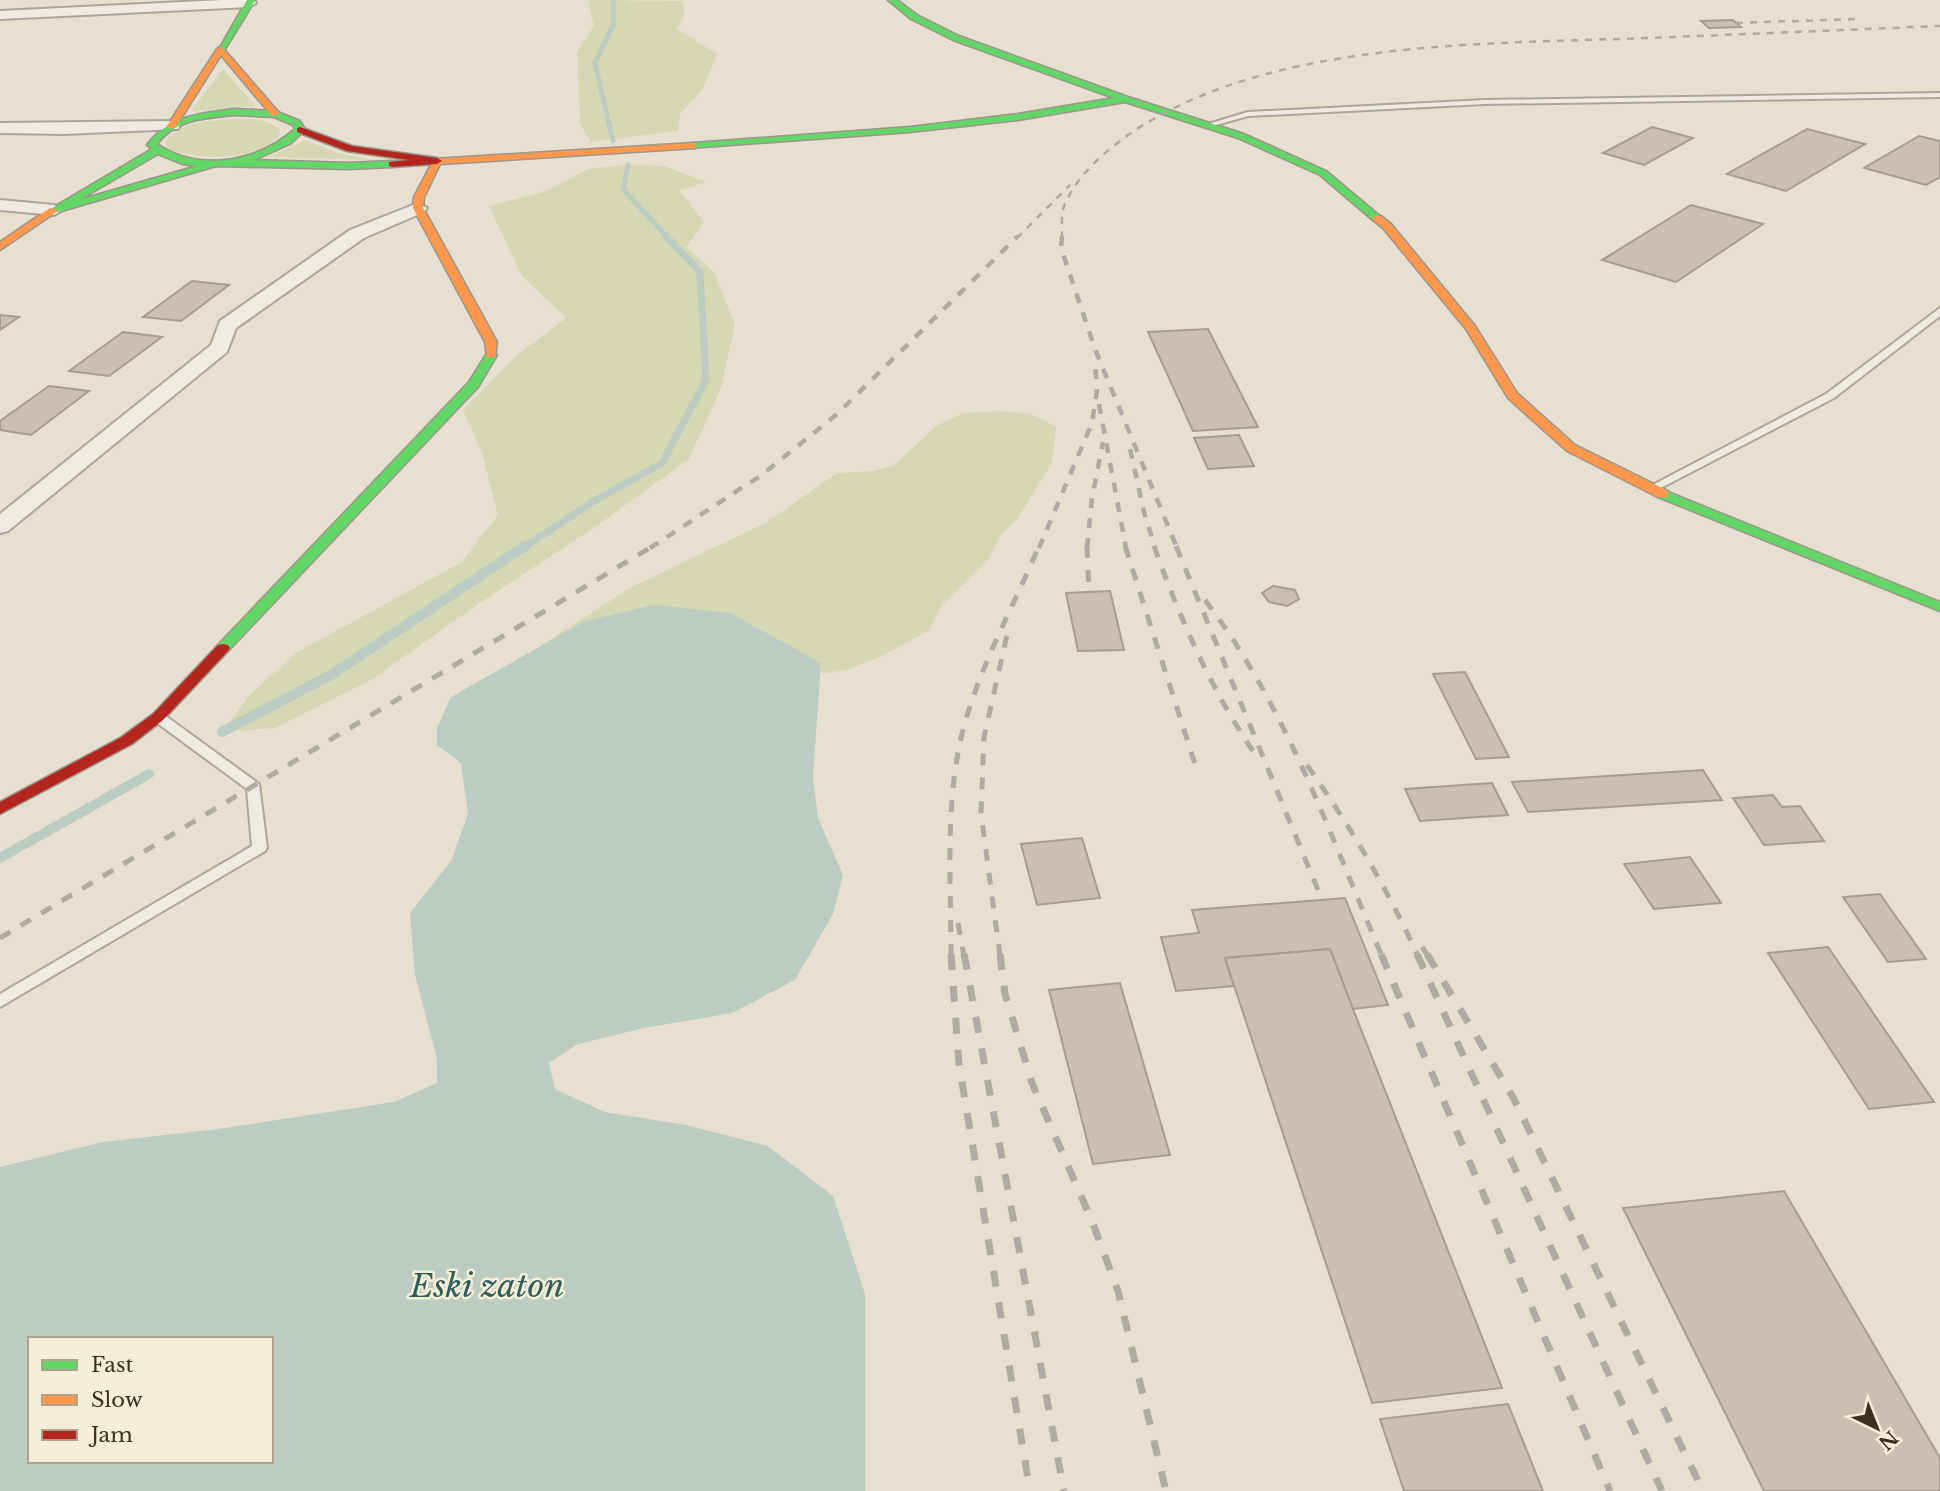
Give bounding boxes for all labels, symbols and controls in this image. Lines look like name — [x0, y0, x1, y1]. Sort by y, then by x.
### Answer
water label: Eski zaton — [409, 1266, 564, 1306]
legend — [28, 1337, 273, 1463]
text: Fast — [91, 1352, 133, 1378]
text: Slow — [91, 1387, 143, 1413]
north arrow — [1842, 1393, 1912, 1463]
text: Jam — [88, 1422, 133, 1448]
text: N — [1874, 1426, 1903, 1455]

